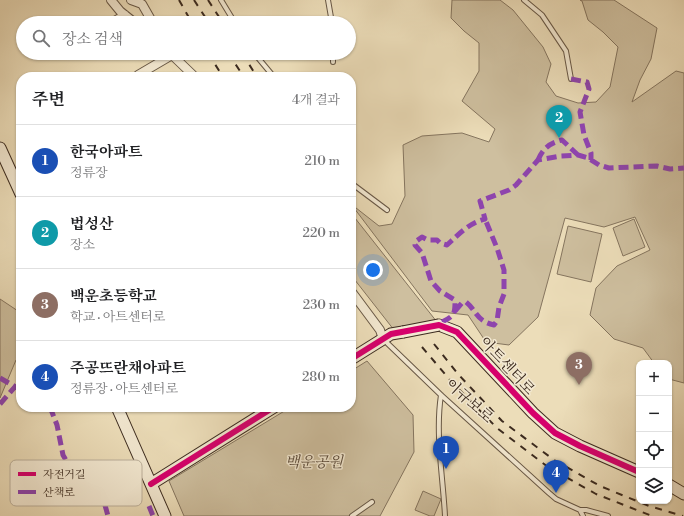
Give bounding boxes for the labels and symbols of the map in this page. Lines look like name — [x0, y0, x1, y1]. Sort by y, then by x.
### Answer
pin: 2 — [546, 105, 572, 138]
your location — [363, 260, 383, 280]
street label: 아트센터로 — [475, 333, 539, 399]
pin: 3 — [566, 352, 592, 385]
street label: 이규보로 — [441, 375, 497, 428]
pin: 1 — [433, 436, 459, 469]
park label: 백운공원 — [285, 453, 344, 472]
legend — [10, 460, 142, 506]
pin: 4 — [543, 460, 569, 493]
text: 자전거길 — [43, 468, 86, 482]
text: 산책로 — [43, 486, 75, 500]

